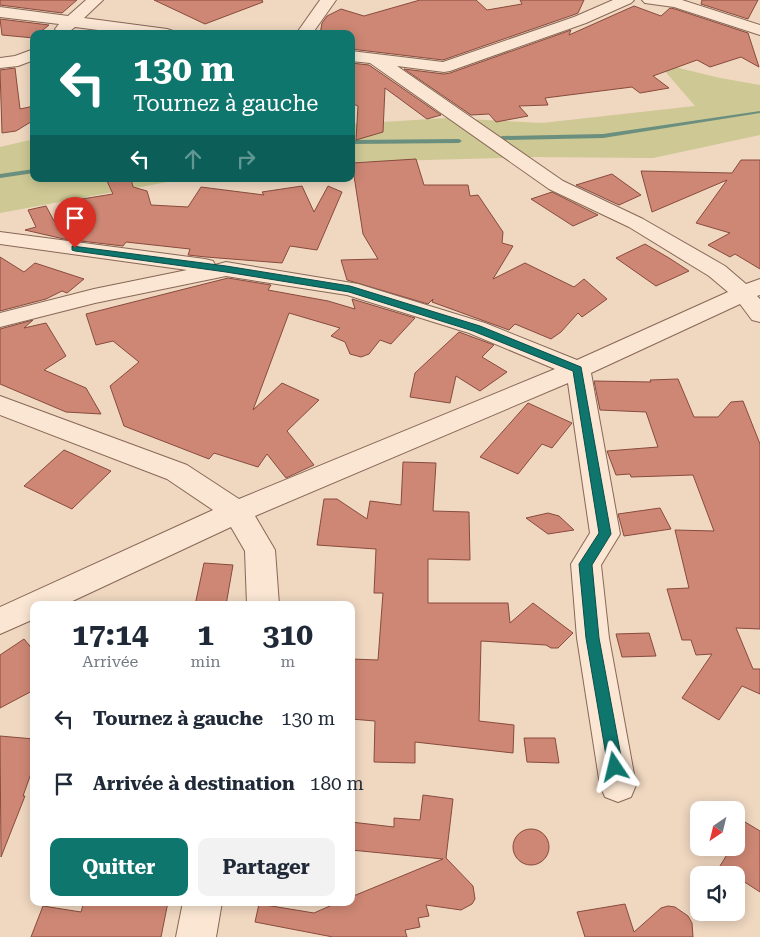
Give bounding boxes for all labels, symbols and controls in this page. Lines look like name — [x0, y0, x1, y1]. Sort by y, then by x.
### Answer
text: 130 m — [133, 49, 234, 90]
icon: left — [50, 50, 115, 115]
text: Tournez à gauche — [133, 91, 318, 116]
icon: left — [126, 145, 154, 173]
icon: ahead — [179, 145, 207, 173]
icon: right — [232, 145, 260, 173]
pin — [54, 197, 96, 248]
icon: arrive — [61, 204, 89, 232]
text: 17:14 — [72, 617, 149, 652]
text: 1 — [197, 617, 214, 652]
text: 310 — [263, 617, 313, 652]
text: Arrivée — [82, 652, 138, 671]
text: min — [191, 652, 221, 671]
text: m — [280, 652, 295, 671]
icon: left — [50, 705, 78, 733]
text: Tournez à gauche — [93, 707, 263, 730]
text: 130 m — [281, 707, 335, 730]
position arrow — [588, 740, 640, 792]
icon: arrive — [50, 770, 78, 798]
text: Arrivée à destination — [93, 772, 295, 795]
text: 180 m — [310, 772, 364, 795]
north arrow — [690, 801, 745, 856]
map controls — [690, 801, 745, 921]
button: Quitter — [50, 838, 188, 896]
button: Partager — [198, 838, 335, 896]
button: sound — [690, 866, 745, 921]

